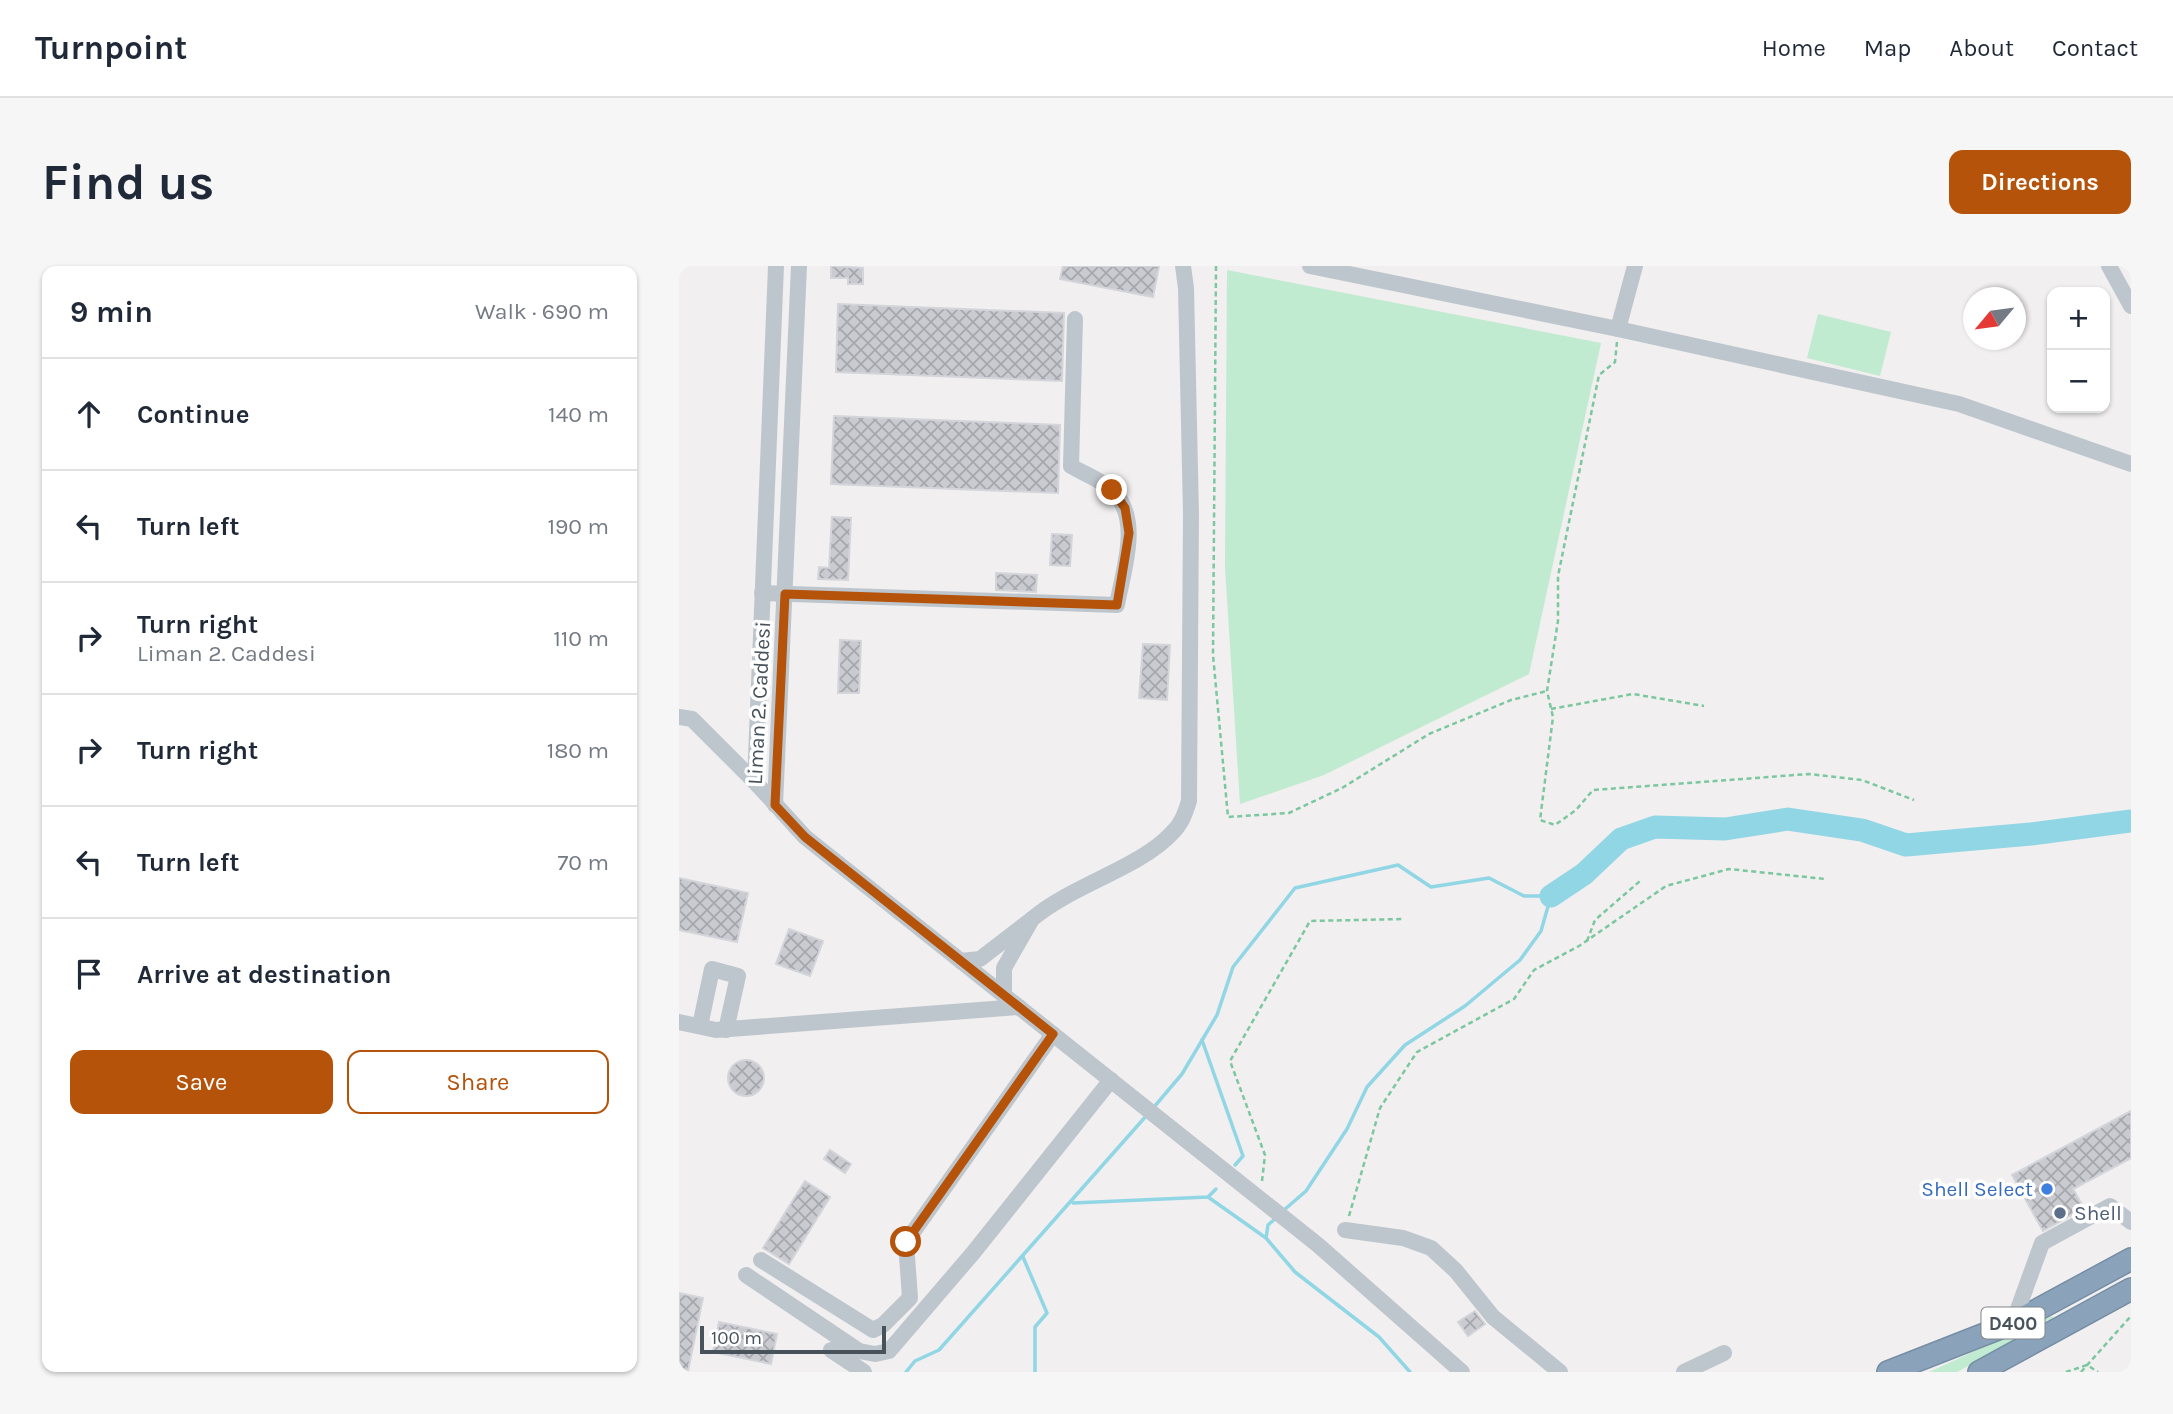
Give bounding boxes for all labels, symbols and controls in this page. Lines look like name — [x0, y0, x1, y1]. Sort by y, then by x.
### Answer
text: Turnpoint — [35, 29, 187, 67]
text: Home — [1762, 34, 1826, 62]
text: Map — [1864, 34, 1911, 62]
text: About — [1949, 34, 2014, 62]
text: Contact — [2052, 34, 2138, 62]
button: Directions — [1949, 150, 2131, 214]
text: Find us — [42, 154, 214, 211]
north arrow — [1963, 287, 2026, 350]
map controls — [2047, 287, 2110, 413]
button: + — [2047, 287, 2110, 350]
text: 9 min — [70, 294, 153, 330]
text: Walk · 690 m — [475, 298, 609, 325]
button: − — [2047, 350, 2110, 413]
icon: ahead — [70, 395, 108, 433]
text: Continue — [137, 399, 249, 430]
text: 140 m — [548, 401, 609, 428]
route end — [1096, 474, 1127, 505]
icon: left — [70, 507, 108, 545]
text: Turn left — [137, 511, 239, 542]
text: 190 m — [547, 513, 609, 540]
text: Turn right — [137, 609, 258, 640]
icon: right — [70, 619, 108, 657]
street label: Liman 2. Caddesi — [743, 621, 775, 785]
text: 110 m — [553, 625, 609, 652]
text: Liman 2. Caddesi — [137, 640, 316, 667]
icon: right — [70, 731, 108, 769]
text: Turn right — [137, 735, 258, 766]
text: 180 m — [547, 737, 609, 764]
icon: left — [70, 843, 108, 881]
text: Turn left — [137, 847, 239, 878]
text: 70 m — [558, 849, 609, 876]
icon: arrive — [70, 955, 108, 993]
text: Arrive at destination — [137, 959, 391, 990]
button: Save — [70, 1050, 333, 1114]
button: Share — [347, 1050, 609, 1114]
place label: Shell Select — [1921, 1177, 2033, 1201]
marker: Shell Select — [2039, 1181, 2055, 1197]
place label: Shell — [2074, 1201, 2122, 1225]
marker: Shell — [2052, 1205, 2068, 1221]
route start — [890, 1226, 921, 1257]
road number: D400 — [1981, 1308, 2045, 1338]
scale bar — [700, 1323, 885, 1355]
text: 100 m — [711, 1327, 762, 1349]

